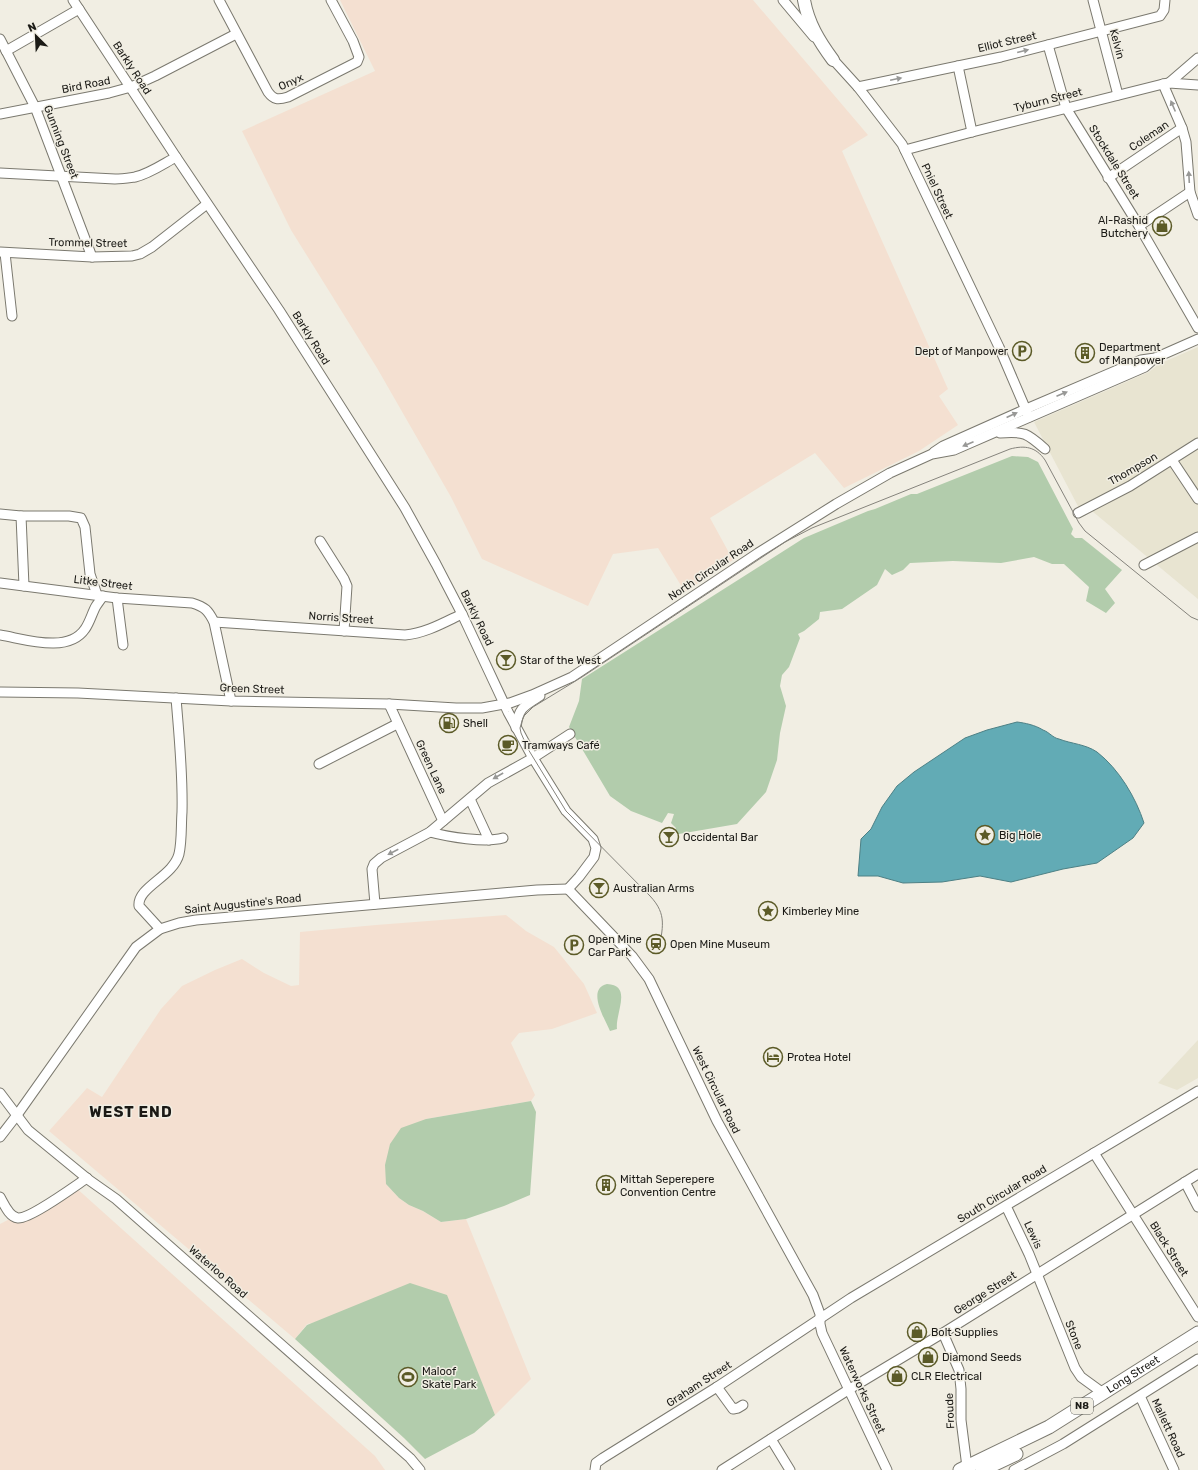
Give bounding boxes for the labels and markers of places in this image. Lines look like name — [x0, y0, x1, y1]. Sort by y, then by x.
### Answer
place label: Al-Rashid Butchery — [1098, 214, 1148, 240]
shop icon: Al-Rashid Butchery — [1151, 215, 1173, 237]
parking icon: Dept of Manpower — [1011, 340, 1033, 362]
place label: Department of Manpower — [1099, 341, 1166, 367]
building icon: Department of Manpower — [1074, 342, 1096, 364]
place label: Dept of Manpower — [915, 345, 1009, 358]
bar icon: Star of the West — [495, 649, 517, 671]
place label: Star of the West — [520, 654, 602, 667]
fuel station icon: Shell — [438, 712, 460, 734]
place label: Shell — [463, 717, 488, 730]
cafe icon: Tramways Café — [497, 734, 519, 756]
place label: Tramways Café — [522, 739, 600, 752]
place icon: Big Hole — [974, 824, 996, 846]
bar icon: Occidental Bar — [658, 826, 680, 848]
place label: Big Hole — [999, 829, 1041, 842]
place label: Occidental Bar — [683, 831, 759, 844]
bar icon: Australian Arms — [588, 877, 610, 899]
place label: Australian Arms — [613, 882, 695, 895]
place icon: Kimberley Mine — [757, 900, 779, 922]
place label: Kimberley Mine — [782, 905, 859, 918]
place label: Open Mine Car Park — [588, 933, 642, 959]
station icon: Open Mine Museum — [645, 933, 667, 955]
parking icon: Open Mine Car Park — [563, 934, 585, 956]
place label: Open Mine Museum — [670, 938, 770, 951]
hotel icon: Protea Hotel — [762, 1046, 784, 1068]
place label: Protea Hotel — [787, 1051, 851, 1064]
place label: Mittah Seperepere Convention Centre — [620, 1173, 716, 1199]
building icon: Mittah Seperepere Convention Centre — [595, 1174, 617, 1196]
shop icon: Bolt Supplies — [906, 1321, 928, 1343]
place label: Bolt Supplies — [931, 1326, 998, 1339]
shop icon: Diamond Seeds — [917, 1346, 939, 1368]
place label: Diamond Seeds — [942, 1351, 1022, 1364]
place label: Maloof Skate Park — [422, 1365, 477, 1391]
shop icon: CLR Electrical — [886, 1365, 908, 1387]
sports icon: Maloof Skate Park — [397, 1366, 419, 1388]
place label: CLR Electrical — [911, 1370, 982, 1383]

